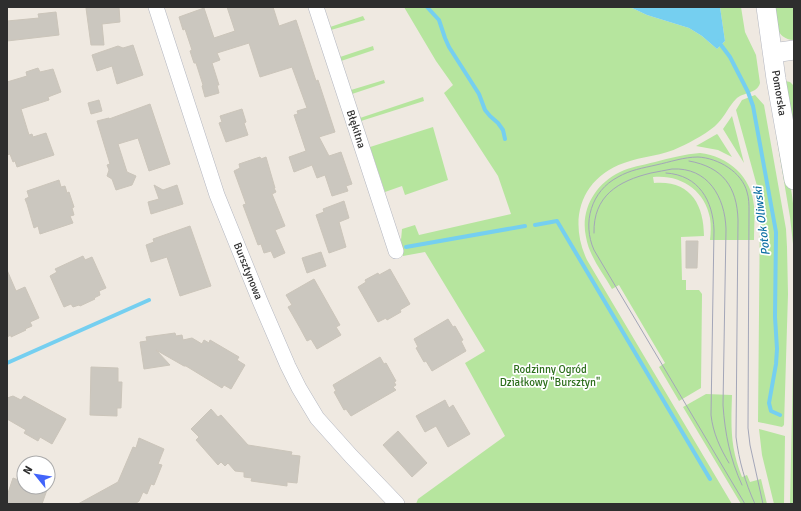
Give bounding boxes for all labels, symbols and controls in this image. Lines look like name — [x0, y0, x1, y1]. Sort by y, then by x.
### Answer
street label: Pomorska — [769, 69, 789, 117]
street label: Błękitna — [344, 108, 368, 150]
water label: Potok Oliwski — [750, 184, 774, 256]
street label: Bursztynowa — [231, 241, 266, 302]
park label: Rodzinny Ogród Działkowy "Bursztyn" — [500, 363, 600, 389]
north arrow — [16, 455, 56, 495]
text: N — [20, 464, 35, 477]

